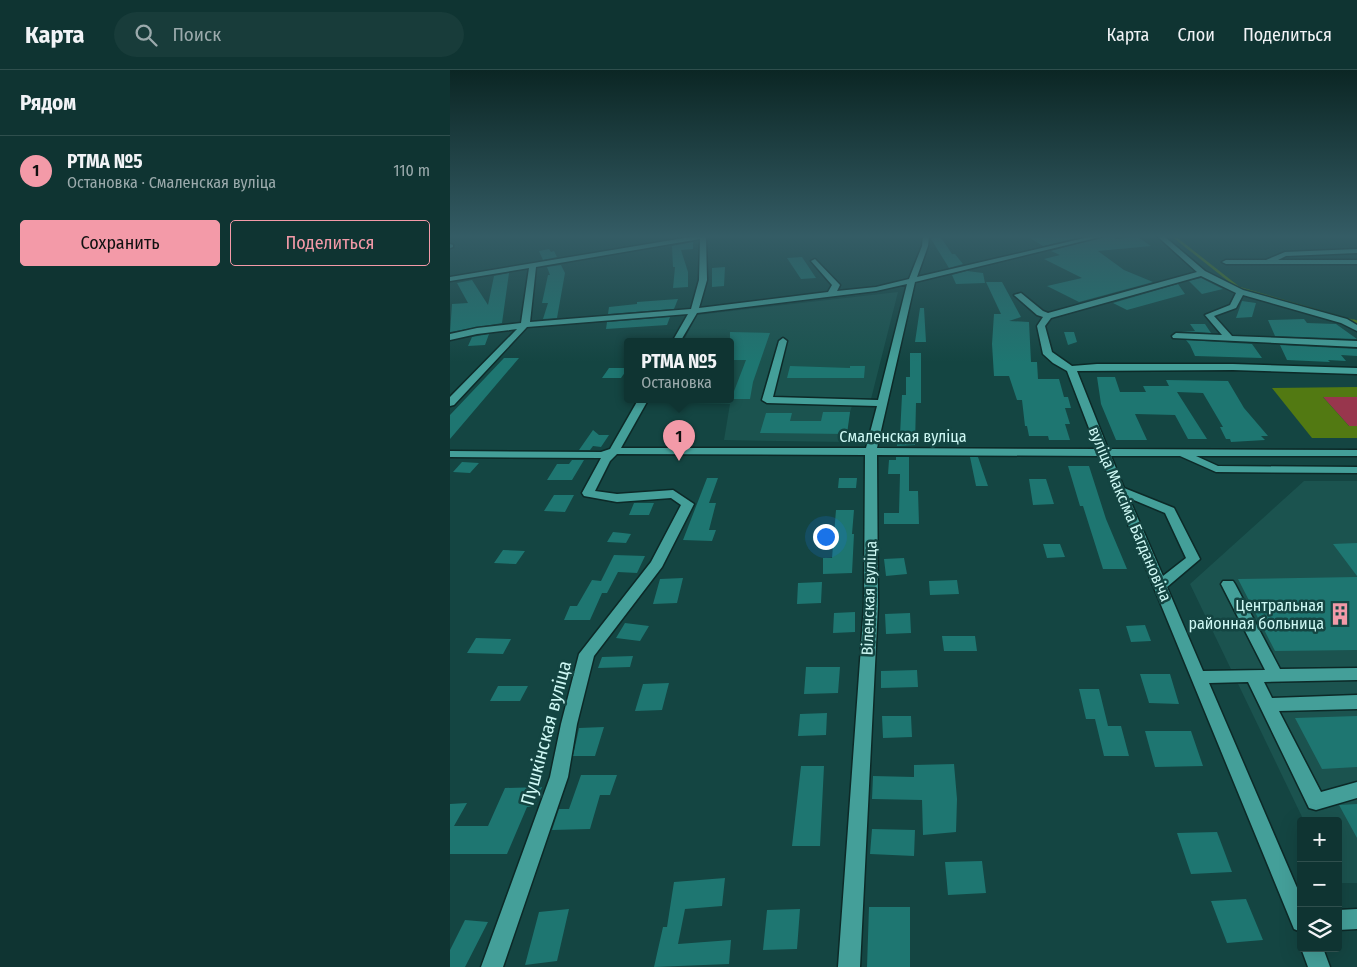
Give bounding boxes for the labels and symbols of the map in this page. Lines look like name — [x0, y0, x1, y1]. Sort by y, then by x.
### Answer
pin: 1 — [663, 420, 695, 461]
street label: вуліца Максіма Багдановіча — [1084, 424, 1176, 604]
street label: Смаленская вуліца — [839, 427, 967, 446]
your location — [813, 524, 839, 550]
street label: Віленская вуліца — [858, 540, 880, 656]
place label: Центральная районная больница — [1189, 596, 1324, 633]
building icon: Центральная районная больница — [1327, 601, 1353, 627]
street label: Пушкінская вуліца — [516, 658, 576, 808]

